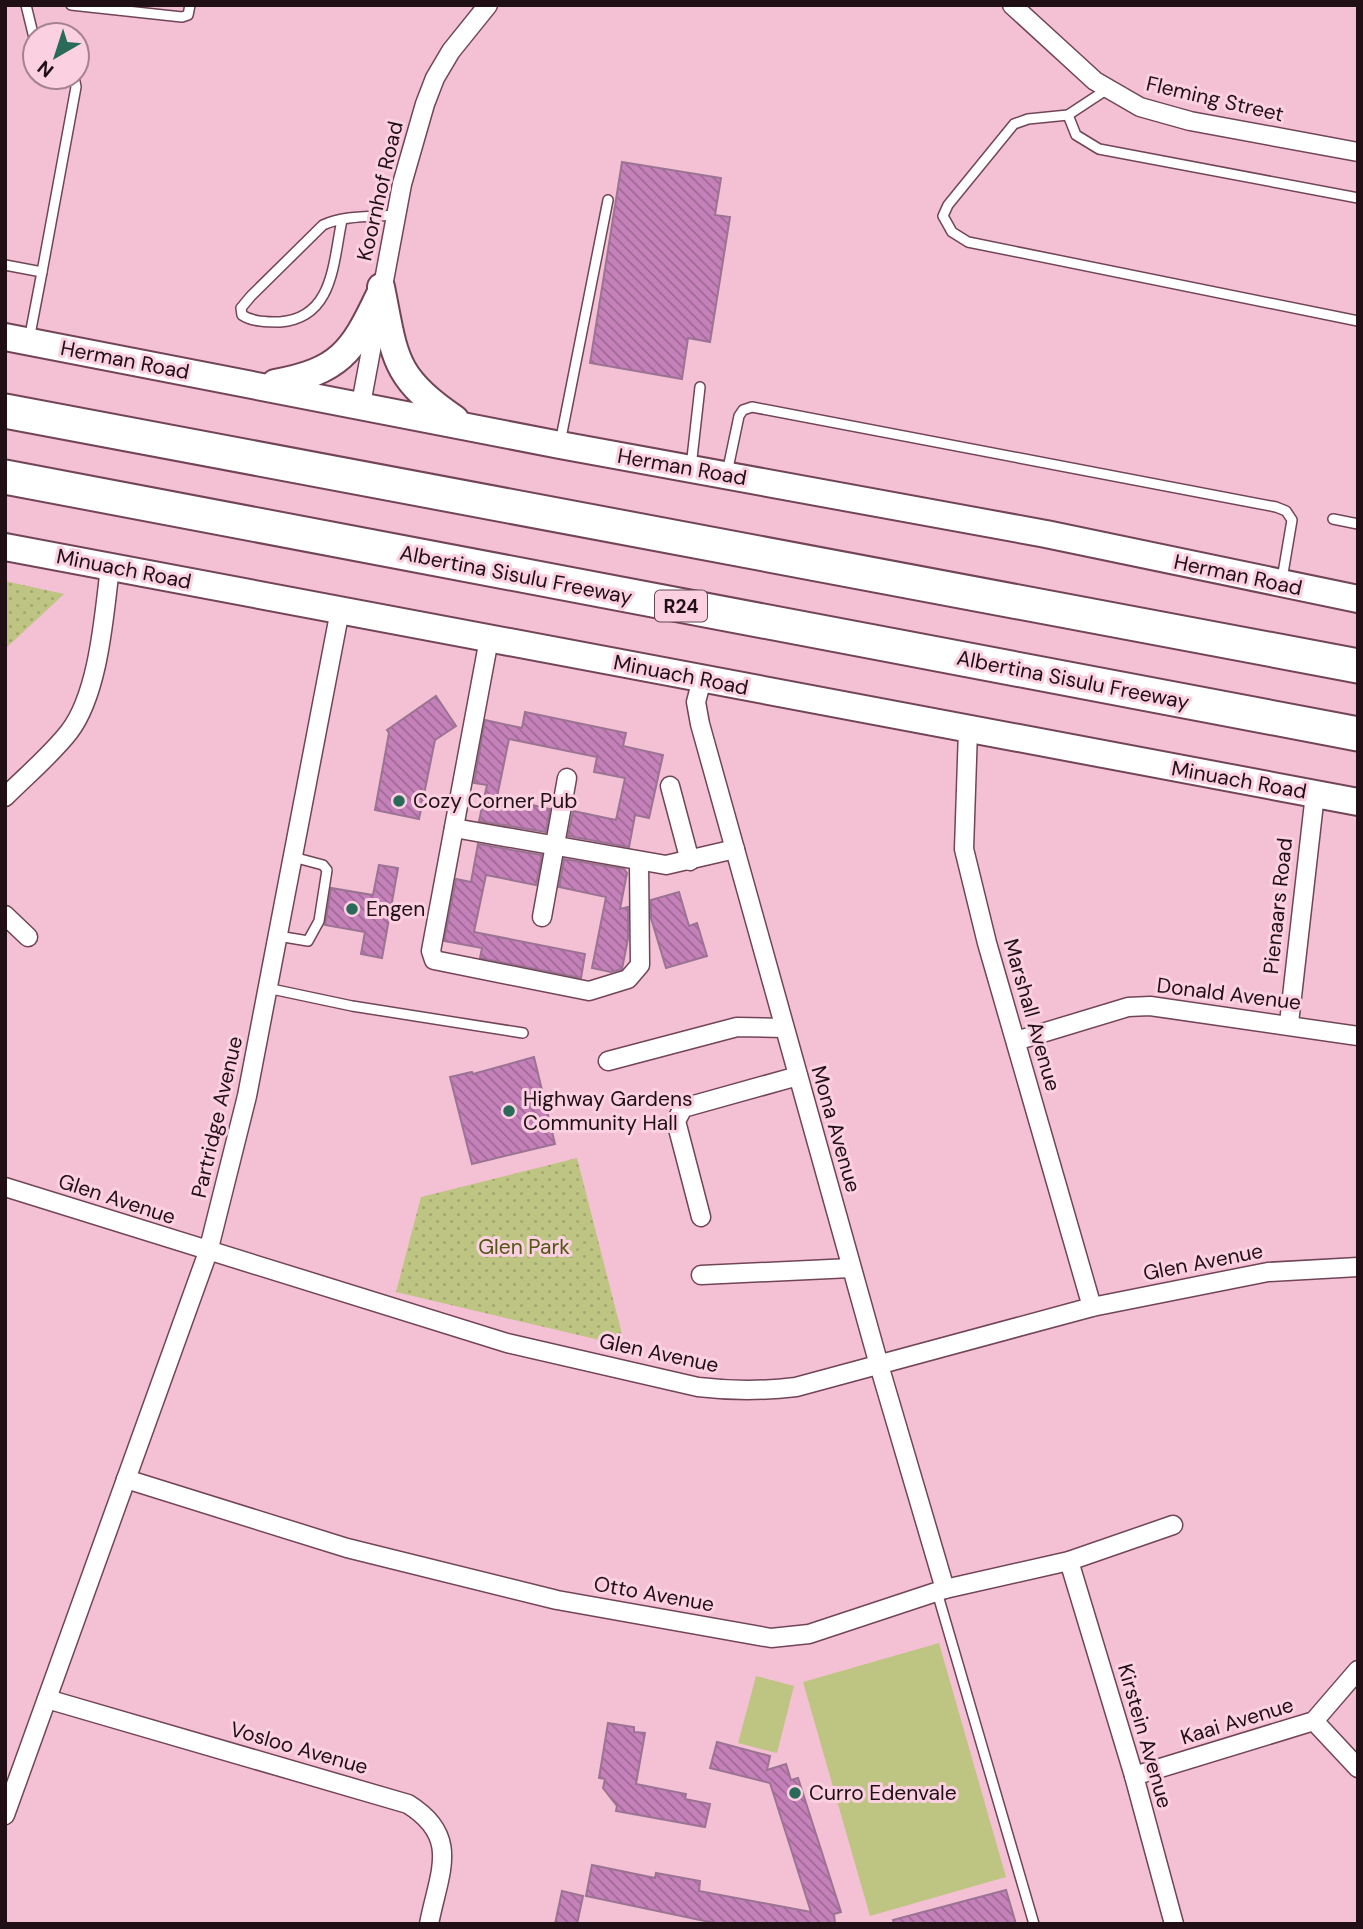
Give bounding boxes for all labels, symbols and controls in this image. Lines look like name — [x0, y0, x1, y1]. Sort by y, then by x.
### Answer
north arrow — [21, 21, 91, 91]
text: N — [32, 55, 59, 83]
street label: Fleming Street — [1143, 70, 1287, 128]
street label: Koornhof Road — [350, 118, 410, 264]
street label: Herman Road — [58, 334, 192, 386]
street label: Herman Road — [615, 442, 749, 492]
street label: Albertina Sisulu Freeway — [397, 539, 635, 611]
street label: Minuach Road — [54, 542, 194, 596]
street label: Herman Road — [1171, 548, 1305, 602]
road number: R24 — [655, 590, 707, 622]
street label: Albertina Sisulu Freeway — [954, 644, 1192, 716]
street label: Minuach Road — [611, 648, 751, 702]
street label: Minuach Road — [1169, 754, 1309, 806]
place label: Cozy Corner Pub — [413, 787, 577, 815]
marker: Cozy Corner Pub — [391, 793, 407, 809]
street label: Pienaars Road — [1257, 836, 1299, 976]
place label: Engen — [366, 895, 425, 923]
marker: Engen — [344, 901, 360, 917]
street label: Marshall Avenue — [997, 936, 1067, 1094]
street label: Donald Avenue — [1155, 971, 1303, 1017]
street label: Partridge Avenue — [185, 1033, 249, 1201]
street label: Mona Avenue — [805, 1062, 867, 1196]
place label: Highway Gardens Community Hall — [523, 1085, 693, 1137]
marker: Highway Gardens Community Hall — [501, 1103, 517, 1119]
street label: Glen Avenue — [55, 1167, 179, 1231]
park label: Glen Park — [478, 1233, 570, 1261]
street label: Glen Avenue — [1141, 1237, 1265, 1287]
street label: Glen Avenue — [597, 1327, 721, 1379]
street label: Otto Avenue — [592, 1570, 716, 1618]
street label: Kirstein Avenue — [1111, 1660, 1179, 1812]
street label: Kaai Avenue — [1177, 1691, 1297, 1751]
street label: Vosloo Avenue — [227, 1715, 371, 1781]
place label: Curro Edenvale — [809, 1779, 957, 1807]
marker: Curro Edenvale — [787, 1785, 803, 1801]

